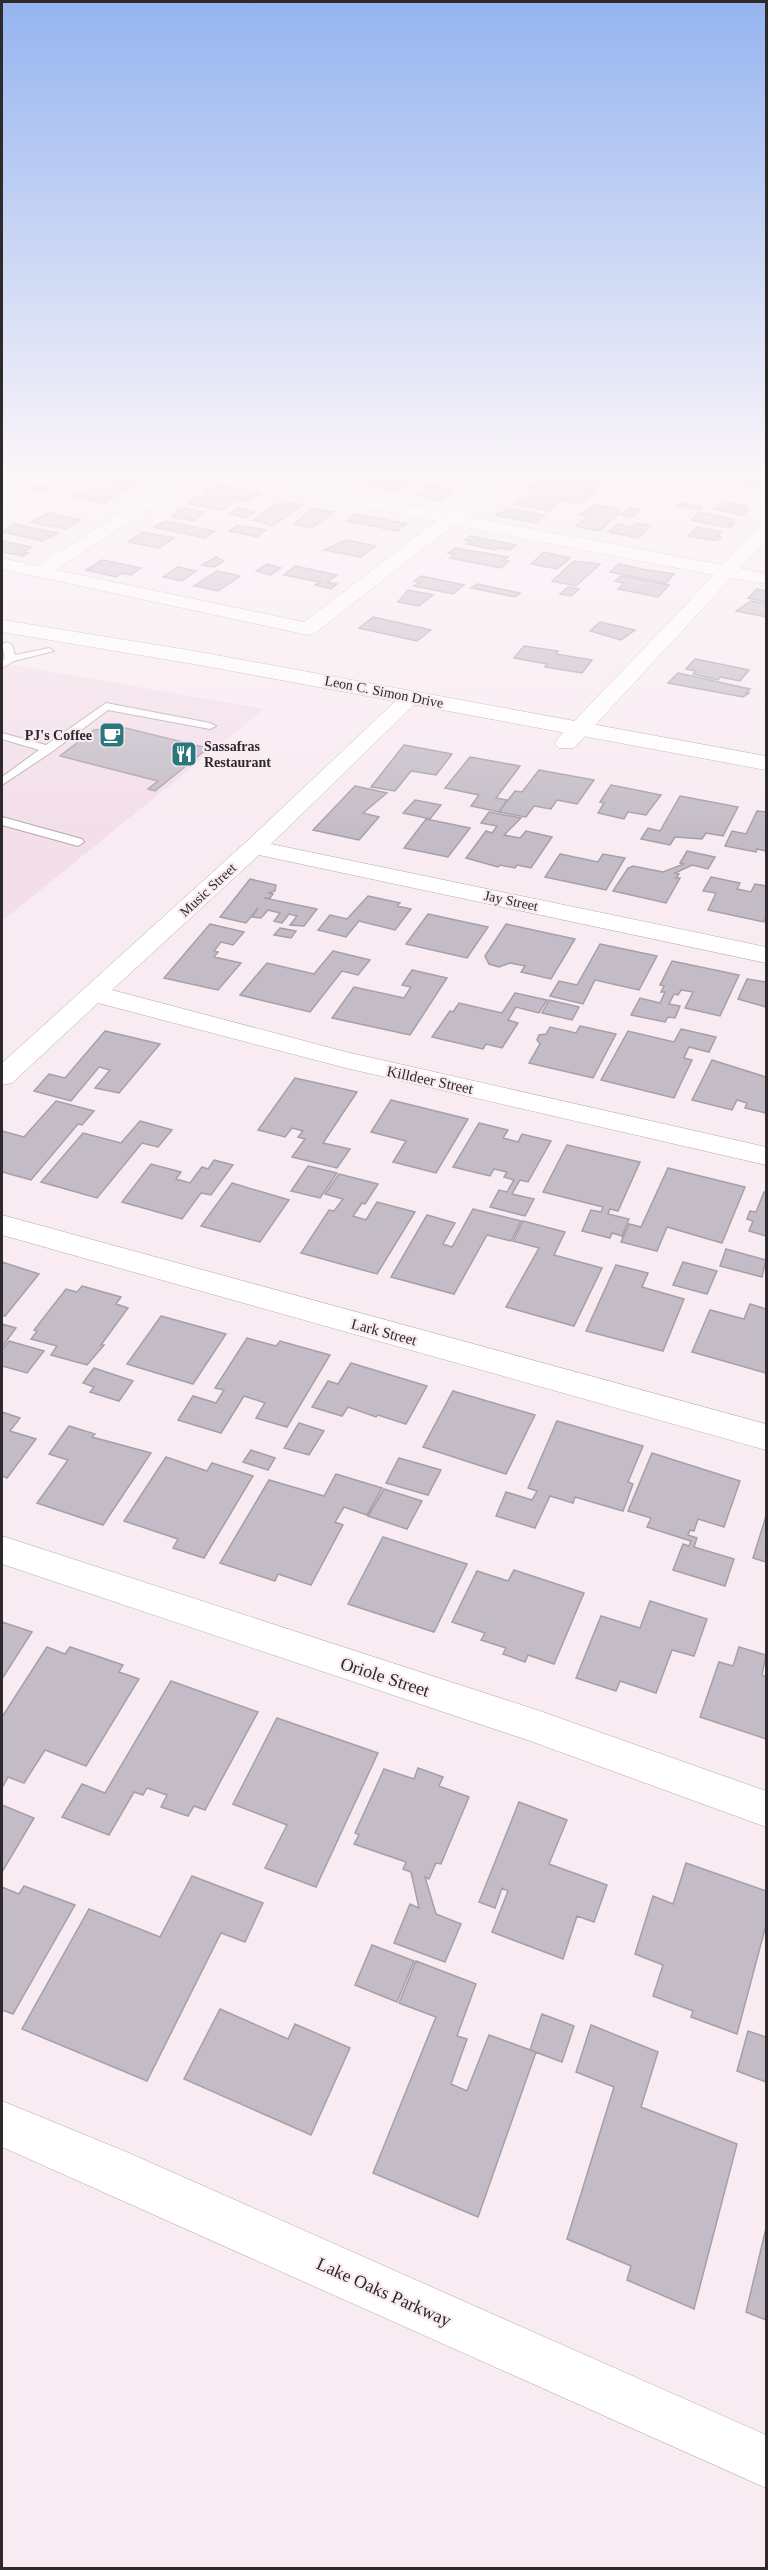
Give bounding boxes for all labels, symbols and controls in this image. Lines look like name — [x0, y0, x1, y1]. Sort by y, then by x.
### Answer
street label: Leon C. Simon Drive — [323, 673, 445, 711]
cafe icon: PJ's Coffee — [97, 720, 127, 750]
place label: PJ's Coffee — [25, 728, 92, 743]
restaurant icon: Sassafras Restaurant — [169, 739, 199, 769]
place label: Sassafras Restaurant — [204, 739, 271, 770]
street label: Music Street — [177, 860, 239, 920]
street label: Jay Street — [483, 888, 539, 914]
street label: Killdeer Street — [385, 1063, 475, 1097]
street label: Lark Street — [350, 1316, 419, 1349]
street label: Oriole Street — [338, 1653, 432, 1701]
street label: Lake Oaks Parkway — [314, 2253, 454, 2331]

